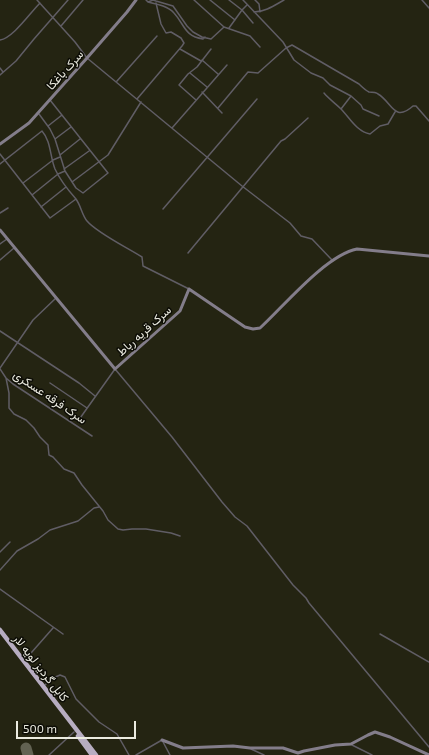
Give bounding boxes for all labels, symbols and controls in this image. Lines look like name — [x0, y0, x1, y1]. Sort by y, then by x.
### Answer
street label: سرک باغکا — [43, 47, 87, 93]
street label: سرک قریه رباط — [114, 303, 174, 359]
street label: سرک فرقه عسکری — [11, 367, 89, 427]
street label: کابل گردیز لویه لار — [10, 632, 72, 704]
scale bar — [18, 713, 138, 739]
text: 500 m — [23, 721, 57, 735]

